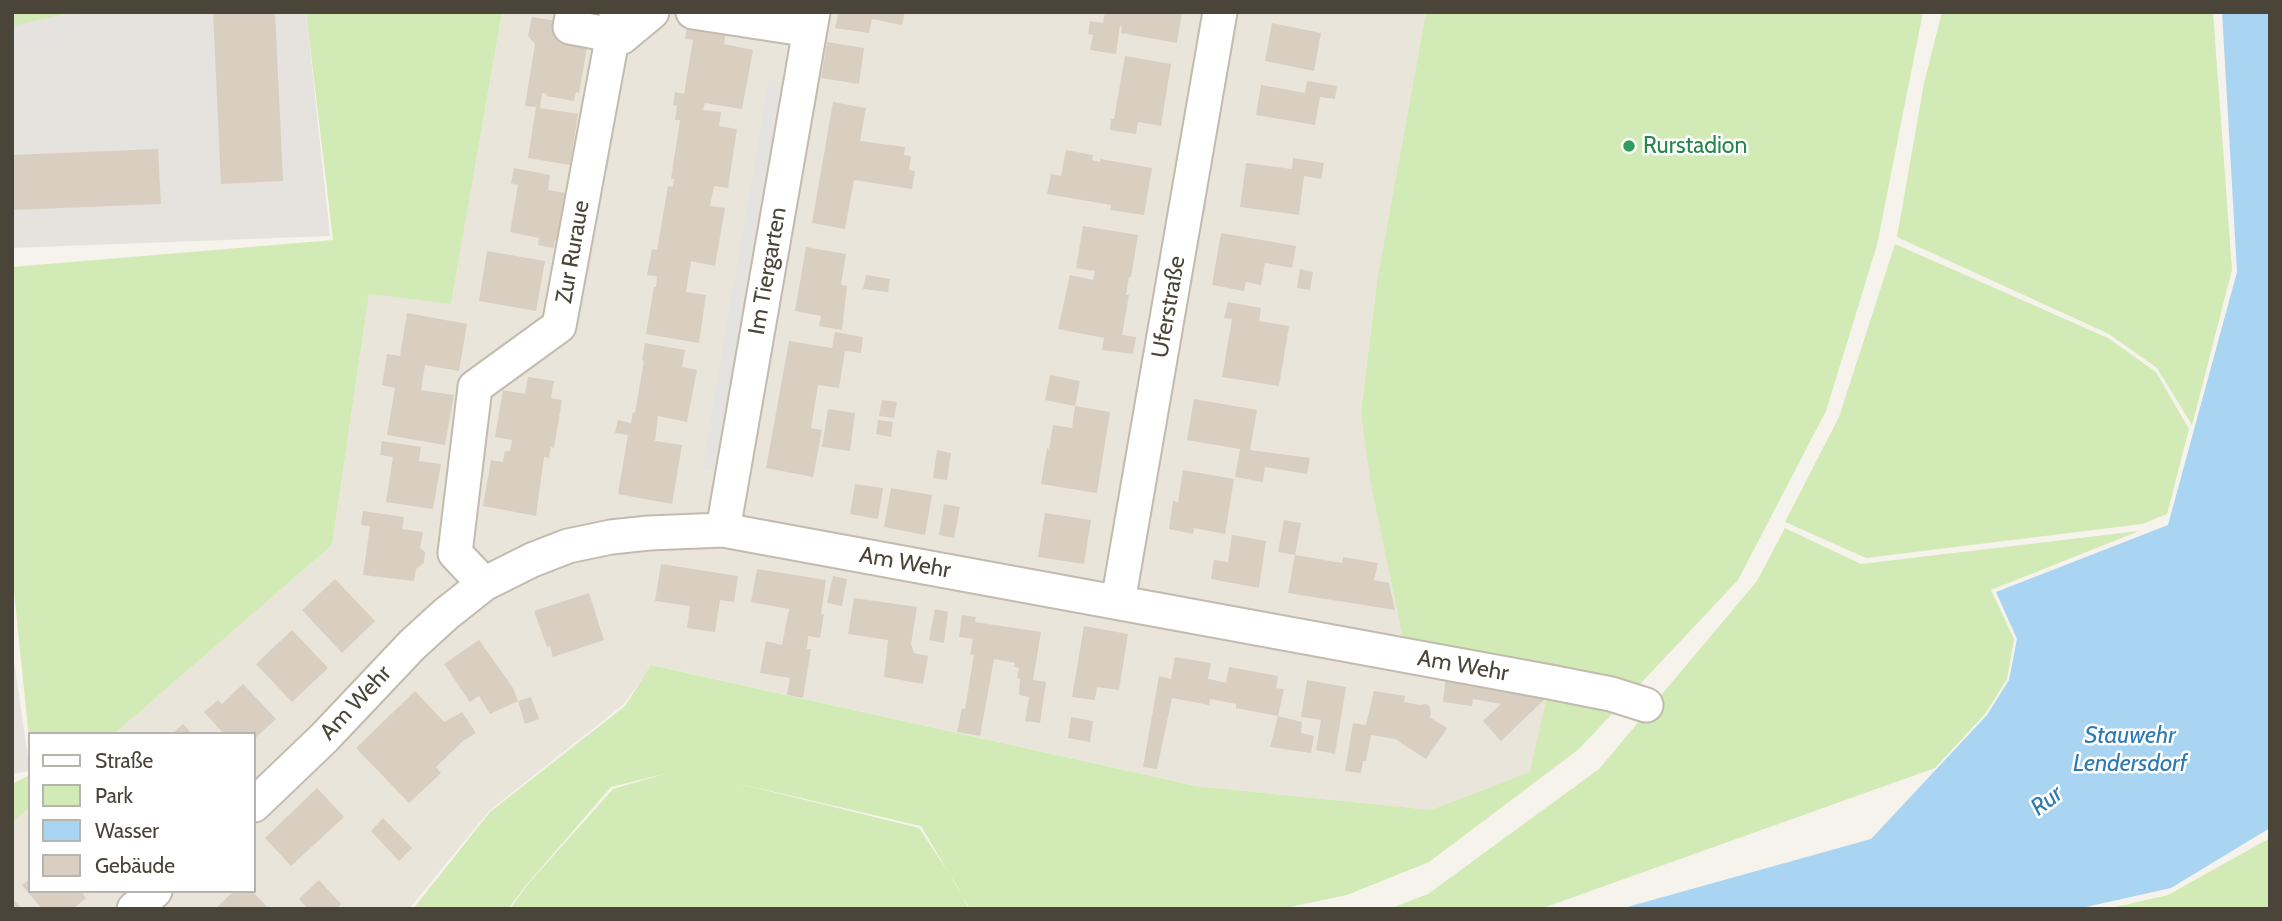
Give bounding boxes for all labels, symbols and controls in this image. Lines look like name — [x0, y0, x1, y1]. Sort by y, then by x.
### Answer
place label: Rurstadion — [1643, 132, 1747, 160]
marker: Rurstadion — [1621, 138, 1637, 154]
street label: Zur Ruraue — [550, 198, 596, 306]
street label: Im Tiergarten — [743, 205, 793, 337]
street label: Uferstraße — [1146, 254, 1192, 360]
street label: Am Wehr — [857, 541, 953, 585]
street label: Am Wehr — [1415, 644, 1511, 688]
street label: Am Wehr — [315, 660, 397, 746]
water label: Stauwehr Lendersdorf — [2073, 722, 2187, 778]
legend — [28, 732, 256, 893]
text: Straße — [95, 748, 153, 773]
water label: Rur — [2025, 780, 2069, 822]
text: Park — [95, 783, 133, 808]
text: Wasser — [95, 818, 159, 843]
text: Gebäude — [95, 853, 175, 878]

